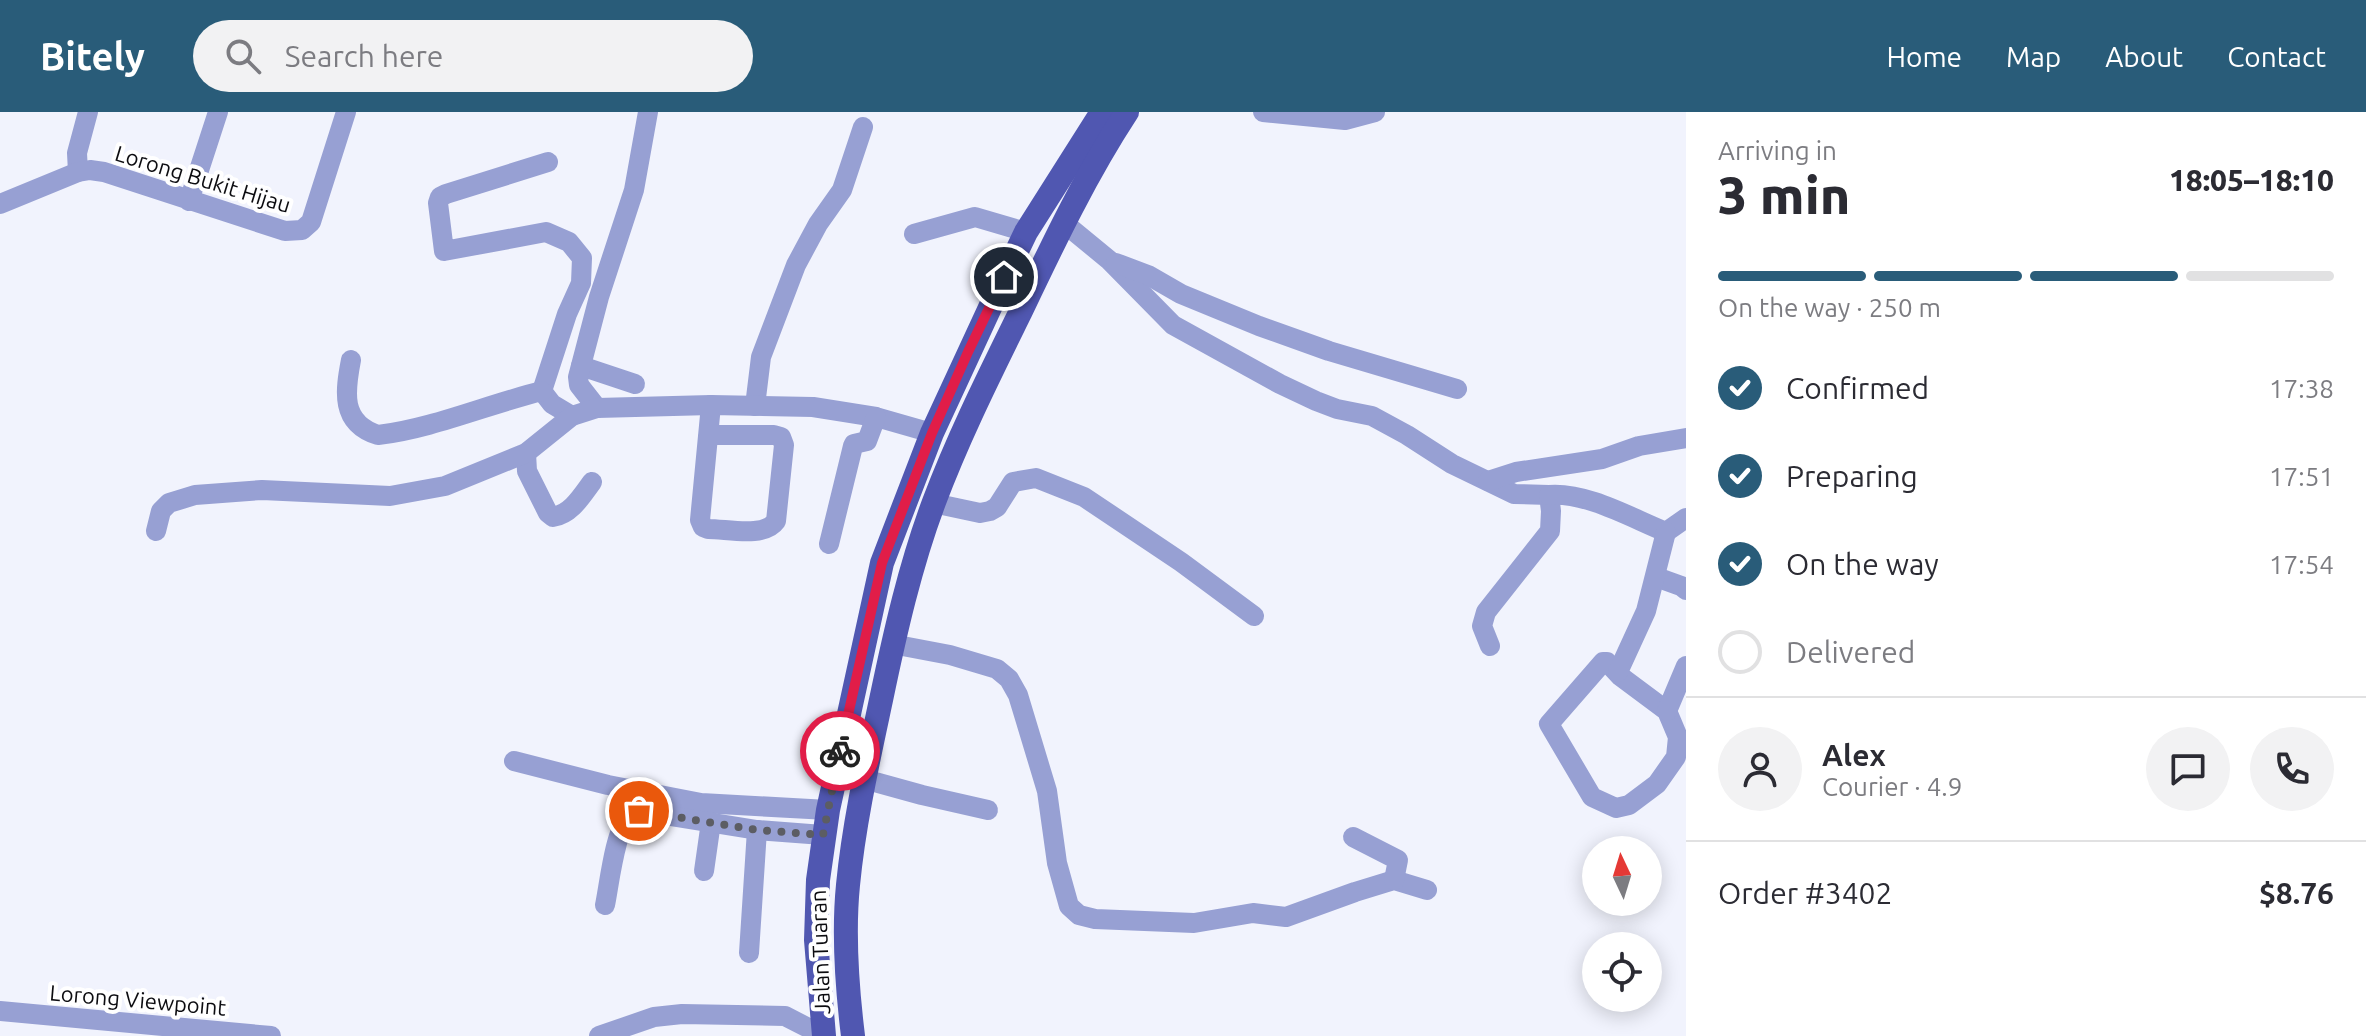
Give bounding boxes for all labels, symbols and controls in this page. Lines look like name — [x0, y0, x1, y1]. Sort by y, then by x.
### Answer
search box — [193, 20, 753, 92]
icon: search — [221, 34, 265, 78]
text: Bitely — [40, 35, 145, 77]
text: Search here — [285, 39, 443, 73]
text: Home — [1887, 41, 1962, 72]
text: Map — [2006, 41, 2061, 72]
text: About — [2105, 41, 2183, 72]
text: Contact — [2227, 41, 2326, 72]
text: Arriving in — [1718, 136, 1837, 165]
street label: Lorong Bukit Hijau — [112, 140, 294, 217]
text: 18:05–18:10 — [2169, 163, 2334, 197]
text: 3 min — [1718, 166, 1850, 224]
pin — [970, 243, 1038, 311]
icon: home — [982, 255, 1026, 299]
text: On the way · 250 m — [1718, 293, 1941, 322]
icon: check — [1718, 366, 1762, 410]
text: Confirmed — [1786, 371, 1929, 405]
text: 17:38 — [2269, 374, 2334, 403]
icon: check — [1718, 454, 1762, 498]
text: Preparing — [1786, 459, 1918, 493]
text: 17:51 — [2269, 462, 2334, 491]
icon: check — [1718, 542, 1762, 586]
text: On the way — [1786, 547, 1939, 581]
text: 17:54 — [2269, 550, 2334, 579]
text: Delivered — [1786, 635, 1915, 669]
courier — [800, 711, 880, 791]
button: person — [1718, 727, 1802, 811]
button: chat — [2146, 727, 2230, 811]
button: phone — [2250, 727, 2334, 811]
icon: bike — [818, 729, 862, 773]
text: Alex — [1822, 738, 1886, 772]
text: Courier · 4.9 — [1822, 772, 1962, 801]
pin — [605, 777, 673, 845]
icon: bag — [617, 789, 661, 833]
north arrow — [1582, 836, 1662, 916]
map controls — [1582, 836, 1662, 1012]
text: Order #3402 — [1718, 876, 1892, 910]
text: $8.76 — [2259, 876, 2334, 910]
street label: Jalan Tuaran — [805, 889, 834, 1015]
button: locate — [1582, 932, 1662, 1012]
street label: Lorong Viewpoint — [49, 979, 228, 1020]

